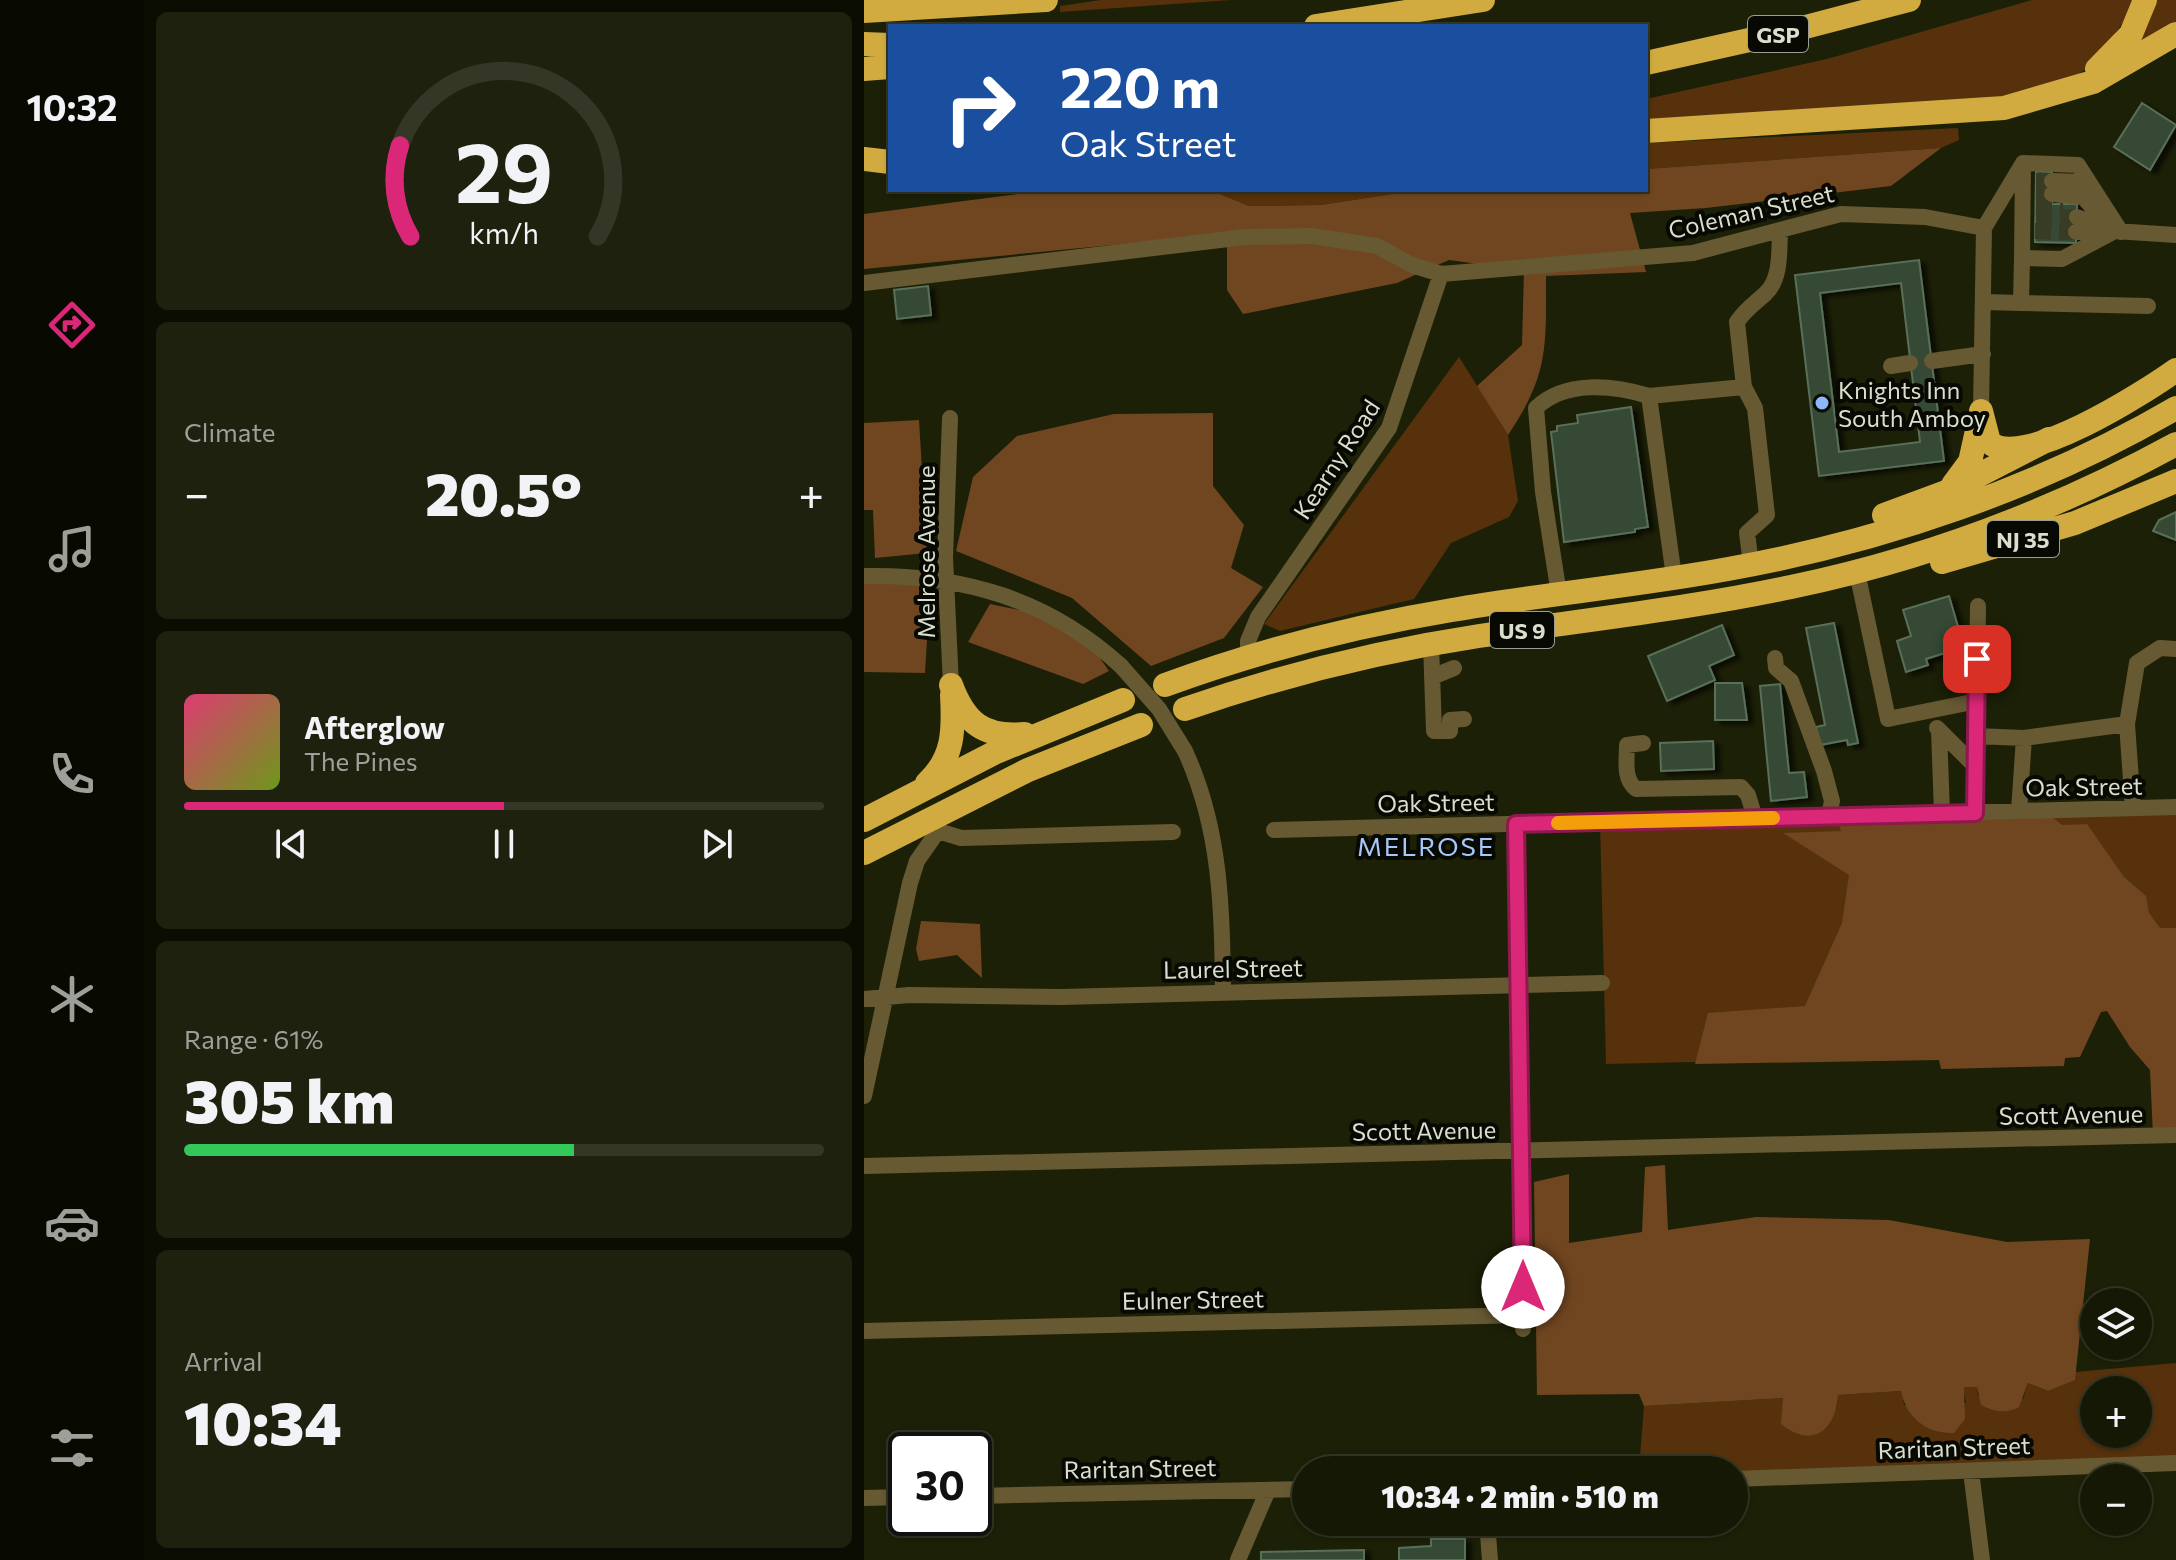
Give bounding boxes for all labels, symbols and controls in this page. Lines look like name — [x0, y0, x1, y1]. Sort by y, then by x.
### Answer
road number: GSP — [1748, 16, 1808, 52]
text: 220 m — [1060, 51, 1220, 120]
icon: right — [928, 56, 1032, 160]
text: 10:32 — [27, 84, 117, 128]
text: 29 — [455, 117, 553, 219]
text: Oak Street — [1060, 120, 1236, 164]
street label: Coleman Street — [1665, 178, 1837, 244]
text: km/h — [469, 215, 539, 250]
icon: directions — [44, 297, 100, 353]
place label: Knights Inn South Amboy — [1838, 375, 1986, 432]
street label: Kearny Road — [1287, 394, 1385, 524]
marker: Knights Inn South Amboy — [1813, 394, 1831, 412]
text: Climate — [184, 416, 276, 447]
text: 20.5° — [425, 455, 582, 528]
text: − — [184, 465, 209, 519]
text: + — [798, 465, 824, 519]
street label: Melrose Avenue — [911, 465, 940, 639]
icon: music — [44, 521, 100, 577]
road number: NJ 35 — [1987, 521, 2059, 557]
road number: US 9 — [1490, 612, 1554, 648]
pin — [1943, 625, 2011, 693]
icon: arrive — [1955, 637, 1999, 681]
text: Afterglow — [304, 708, 445, 745]
text: The Pines — [304, 745, 418, 776]
icon: phone — [44, 746, 100, 802]
street label: Oak Street — [2025, 770, 2143, 802]
street label: Oak Street — [1377, 786, 1495, 818]
icon: previous — [269, 822, 313, 866]
icon: pause — [482, 822, 526, 866]
icon: next — [695, 822, 739, 866]
district label: MELROSE — [1357, 830, 1495, 861]
street label: Laurel Street — [1163, 952, 1303, 984]
icon: climate — [44, 971, 100, 1027]
text: Range · 61% — [184, 1023, 323, 1054]
text: 305 km — [184, 1062, 394, 1135]
street label: Scott Avenue — [1999, 1098, 2143, 1130]
street label: Scott Avenue — [1352, 1114, 1496, 1146]
icon: car — [44, 1195, 100, 1251]
position arrow — [1481, 1245, 1565, 1329]
street label: Eulner Street — [1122, 1283, 1264, 1315]
map controls — [2080, 1288, 2152, 1536]
button: layers — [2080, 1288, 2152, 1360]
text: Arrival — [184, 1345, 263, 1376]
button: + — [2080, 1376, 2152, 1448]
text: 10:34 — [184, 1384, 342, 1457]
icon: filters — [44, 1420, 100, 1476]
street label: Raritan Street — [1877, 1430, 2031, 1464]
speed limit sign: 30 — [888, 1432, 992, 1536]
street label: Raritan Street — [1063, 1452, 1217, 1484]
button: − — [2080, 1464, 2152, 1536]
text: 10:34 · 2 min · 510 m — [1381, 1477, 1659, 1514]

